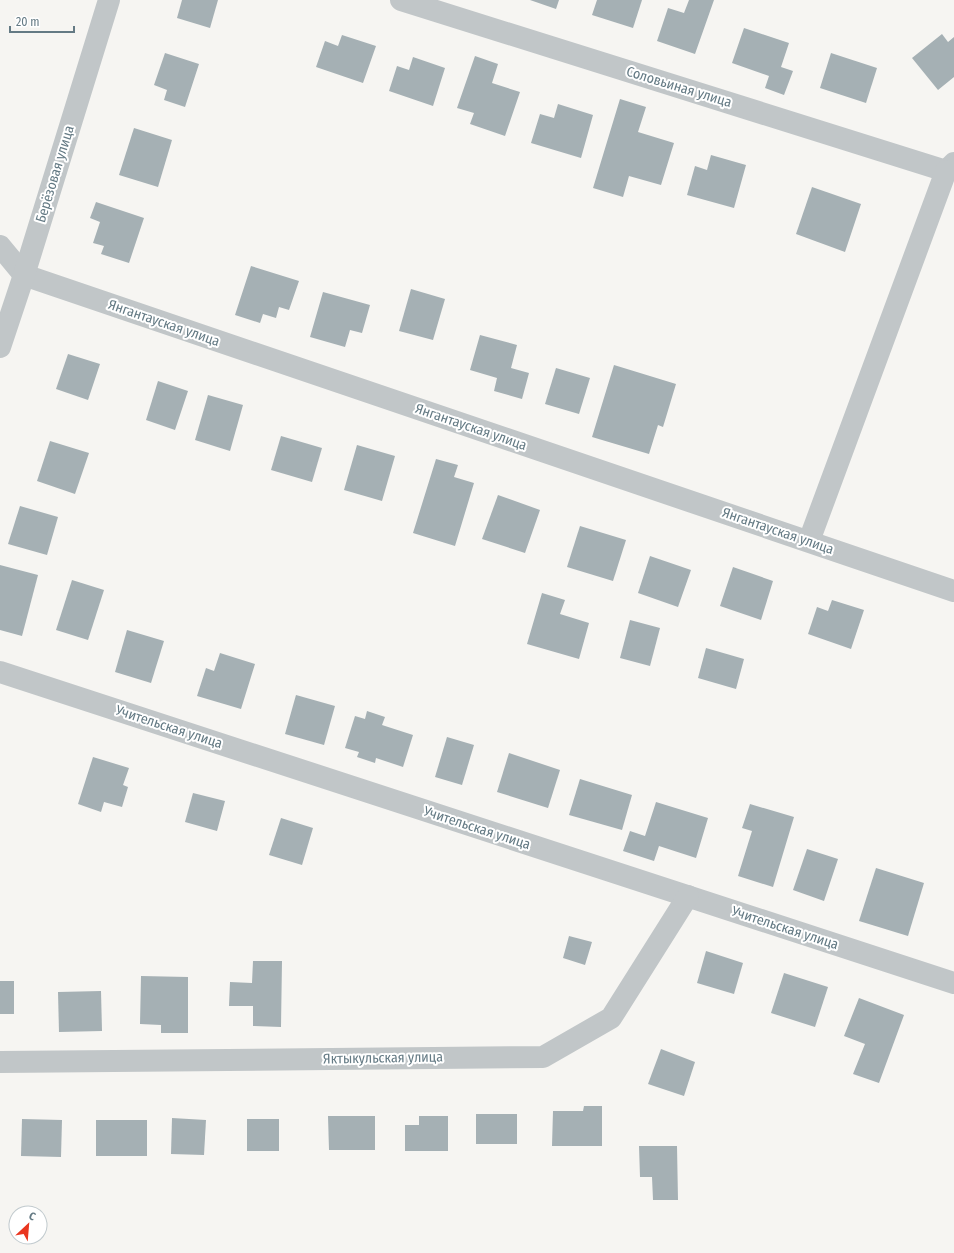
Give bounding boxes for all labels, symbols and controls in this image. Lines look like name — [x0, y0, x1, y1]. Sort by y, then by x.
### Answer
scale bar — [10, 8, 74, 34]
text: 20 m — [16, 15, 40, 29]
street label: Соловьиная улица — [624, 63, 734, 111]
street label: Берёзовая улица — [32, 123, 78, 225]
street label: Янгантауская улица — [106, 296, 222, 350]
street label: Янгантауская улица — [413, 400, 529, 454]
street label: Янгантауская улица — [720, 504, 836, 558]
street label: Учительская улица — [113, 701, 225, 752]
street label: Учительская улица — [421, 802, 533, 853]
street label: Учительская улица — [729, 902, 841, 953]
street label: Яктыкульская улица — [323, 1048, 443, 1068]
north arrow — [8, 1205, 48, 1245]
text: С — [27, 1209, 38, 1224]

